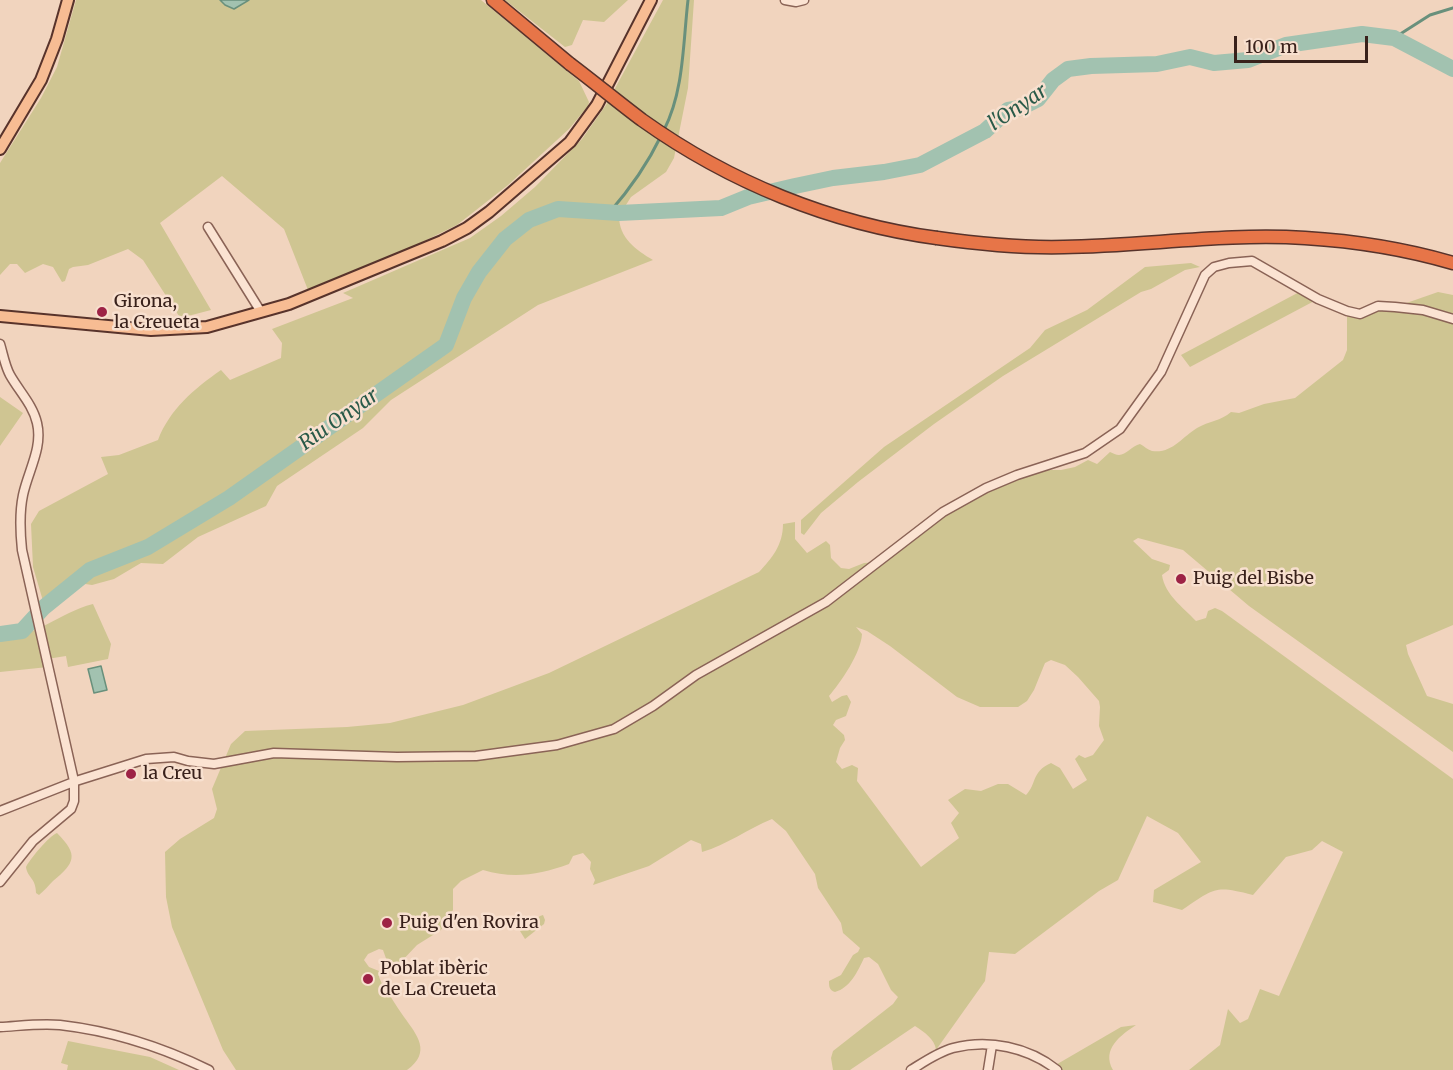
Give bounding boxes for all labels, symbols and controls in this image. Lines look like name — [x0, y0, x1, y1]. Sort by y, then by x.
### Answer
scale bar — [1237, 24, 1370, 62]
text: 100 m — [1245, 35, 1298, 58]
water label: l'Onyar — [984, 80, 1052, 136]
place label: Girona, la Creueta — [114, 291, 200, 334]
marker: Girona, la Creueta — [95, 305, 109, 319]
water label: Riu Onyar — [295, 384, 383, 456]
place label: Puig del Bisbe — [1193, 568, 1314, 590]
marker: Puig del Bisbe — [1174, 572, 1188, 586]
place label: la Creu — [143, 763, 202, 785]
marker: la Creu — [124, 767, 138, 781]
place label: Puig d'en Rovira — [399, 912, 539, 934]
marker: Puig d'en Rovira — [380, 916, 394, 930]
place label: Poblat ibèric de La Creueta — [380, 958, 496, 1000]
marker: Poblat ibèric de La Creueta — [361, 972, 375, 986]

